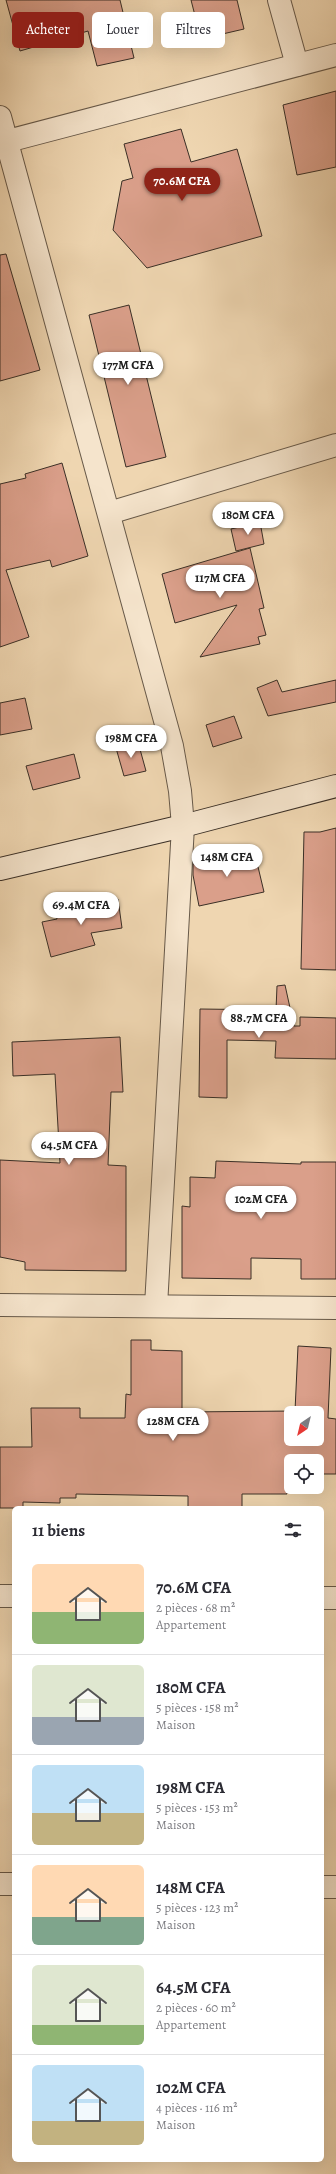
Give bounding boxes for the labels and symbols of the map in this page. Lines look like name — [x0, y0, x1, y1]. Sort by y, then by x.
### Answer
pin: 70.6M CFA — [136, 168, 228, 202]
pin: 177M CFA — [87, 352, 169, 386]
pin: 180M CFA — [207, 502, 289, 536]
pin: 117M CFA — [179, 565, 261, 599]
pin: 198M CFA — [90, 725, 172, 759]
pin: 148M CFA — [186, 844, 268, 878]
pin: 69.4M CFA — [35, 892, 127, 926]
pin: 88.7M CFA — [213, 1005, 305, 1039]
pin: 64.5M CFA — [23, 1132, 115, 1166]
pin: 102M CFA — [220, 1186, 302, 1220]
north arrow — [284, 1406, 324, 1446]
pin: 128M CFA — [132, 1408, 214, 1442]

